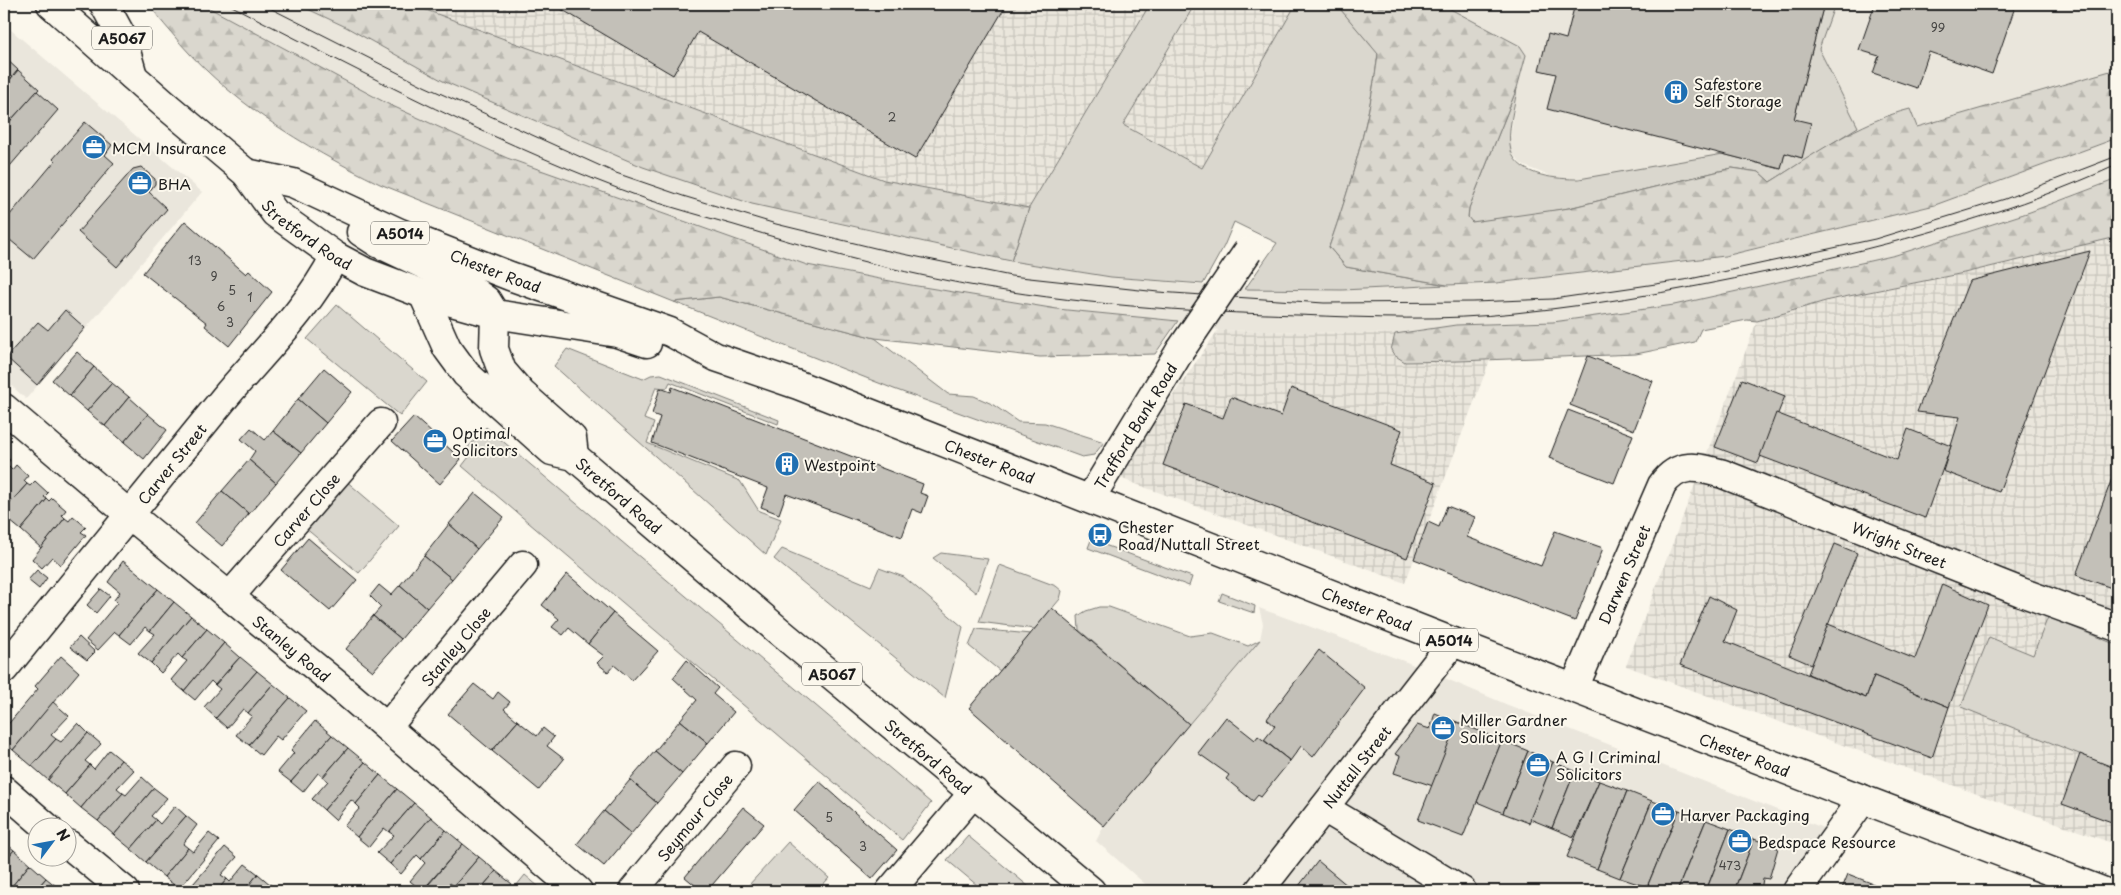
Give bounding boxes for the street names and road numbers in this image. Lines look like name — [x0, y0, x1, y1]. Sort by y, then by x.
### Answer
road number: A5067 — [92, 26, 152, 49]
street label: Stretford Road — [257, 194, 357, 275]
road number: A5014 — [371, 222, 429, 244]
street label: Chester Road — [447, 242, 544, 298]
street label: Trafford Bank Road — [1087, 358, 1182, 493]
street label: Carver Street — [131, 418, 211, 509]
street label: Chester Road — [941, 432, 1039, 488]
street label: Stretford Road — [571, 451, 668, 538]
street label: Carver Close — [267, 467, 345, 552]
street label: Wright Street — [1849, 515, 1950, 573]
street label: Darwen Street — [1592, 521, 1655, 628]
street label: Chester Road — [1318, 580, 1416, 636]
street label: Stanley Close — [415, 601, 495, 691]
street label: Stanley Road — [248, 609, 336, 687]
road number: A5014 — [1420, 628, 1478, 652]
road number: A5067 — [802, 662, 862, 686]
street label: Stretford Road — [880, 713, 977, 799]
street label: Nuttall Street — [1317, 720, 1396, 813]
street label: Chester Road — [1696, 726, 1794, 782]
street label: Seymour Close — [651, 768, 737, 866]

